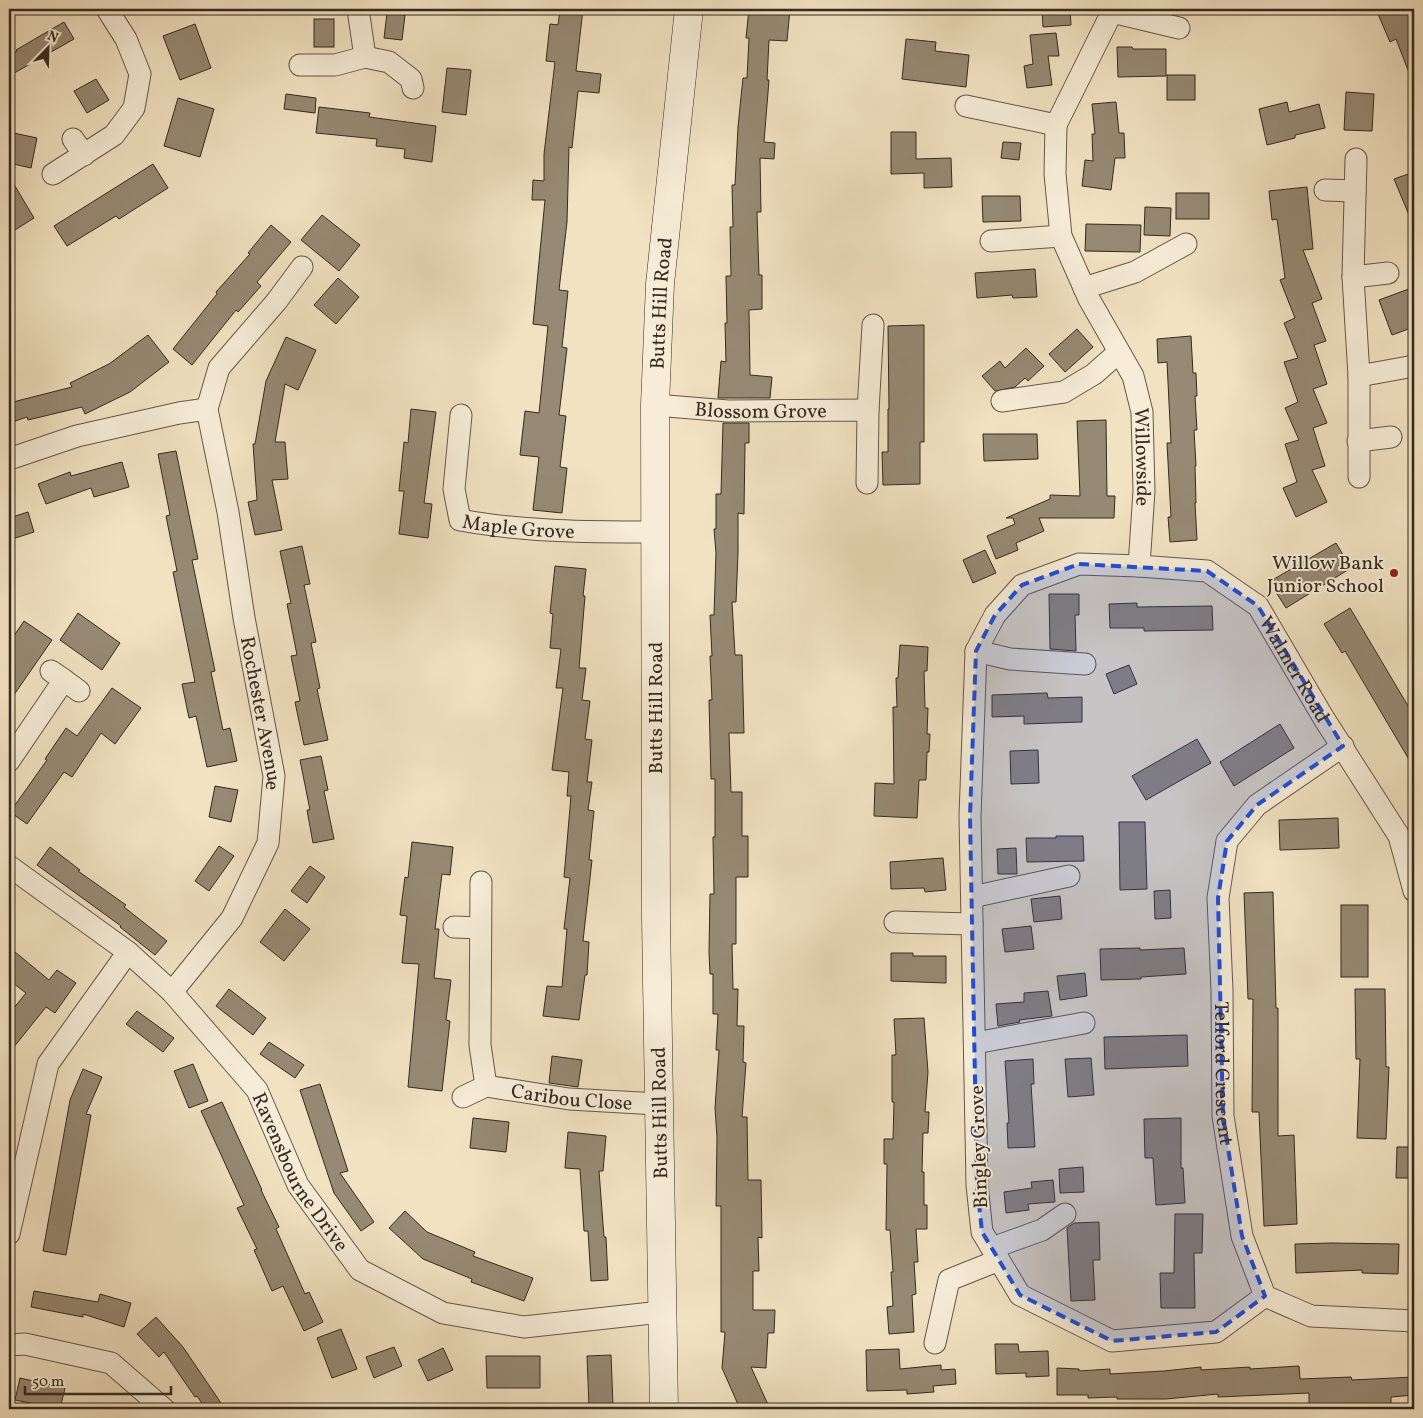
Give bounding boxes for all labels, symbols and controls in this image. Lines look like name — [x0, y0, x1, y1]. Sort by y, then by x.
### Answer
north arrow — [22, 22, 72, 72]
text: N — [44, 27, 61, 48]
street label: Butts Hill Road — [644, 236, 681, 370]
street label: Blossom Grove — [694, 396, 827, 427]
street label: Willowside — [1126, 407, 1156, 507]
street label: Maple Grove — [460, 509, 575, 547]
place label: Willow Bank Junior School — [1267, 550, 1384, 601]
marker: Willow Bank Junior School — [1388, 567, 1400, 579]
street label: Walmer Road — [1251, 611, 1335, 729]
street label: Rochester Avenue — [232, 634, 287, 791]
street label: Butts Hill Road — [643, 642, 671, 774]
street label: Telford Crescent — [1206, 1001, 1239, 1147]
street label: Butts Hill Road — [646, 1047, 676, 1179]
street label: Caribou Close — [509, 1078, 633, 1119]
street label: Bingley Grove — [964, 1085, 996, 1209]
street label: Ravensbourne Drive — [244, 1088, 354, 1258]
scale bar — [25, 1363, 171, 1395]
text: 50 m — [32, 1372, 64, 1393]

